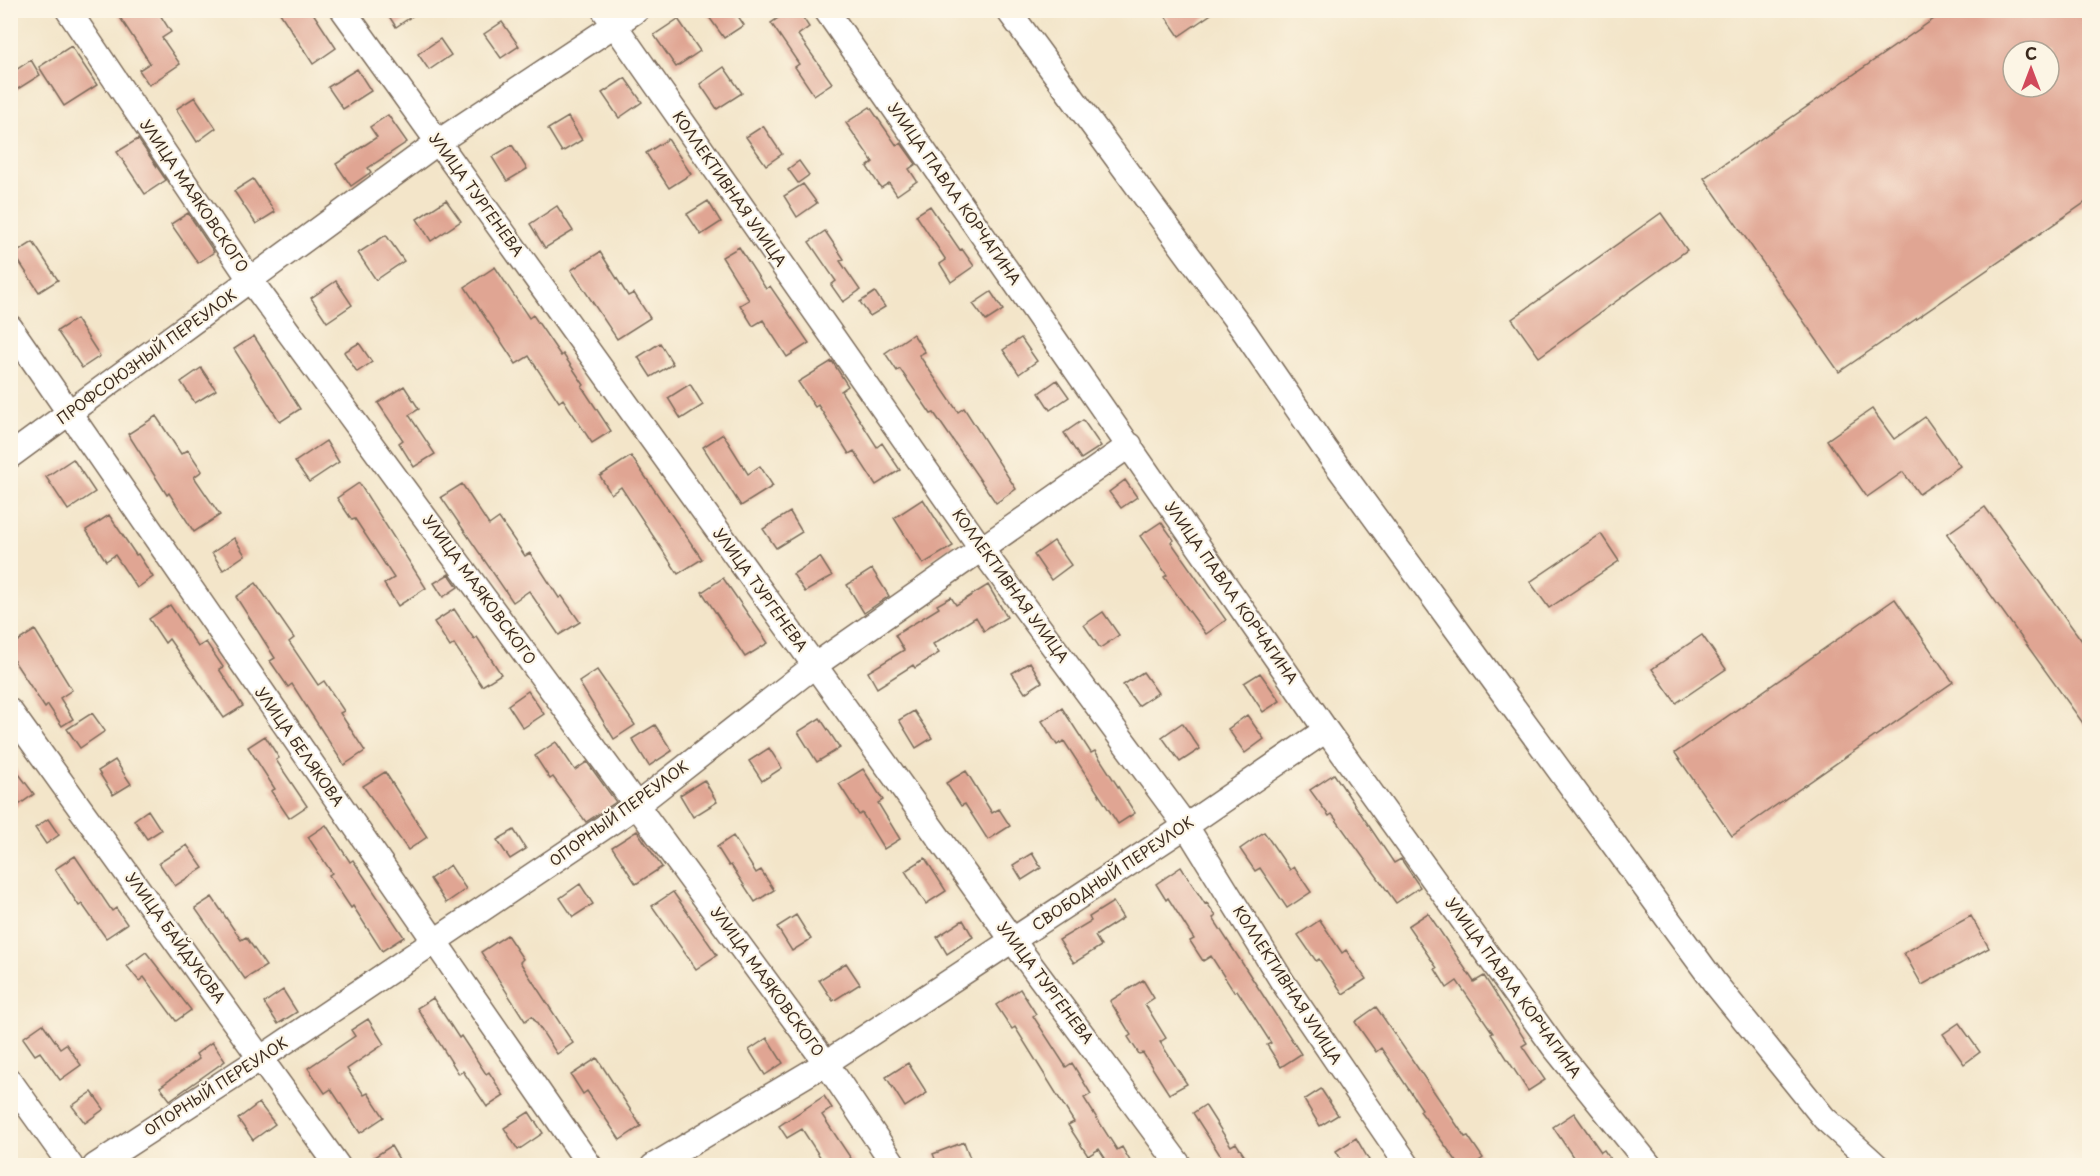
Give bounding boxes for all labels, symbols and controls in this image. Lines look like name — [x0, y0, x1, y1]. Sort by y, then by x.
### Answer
north arrow — [2001, 39, 2061, 99]
text: С — [2025, 41, 2037, 65]
street label: УЛИЦА ПАВЛА КОРЧАГИНА — [883, 97, 1027, 289]
street label: КОЛЛЕКТИВНАЯ УЛИЦА — [668, 106, 793, 271]
street label: УЛИЦА МАЯКОВСКОГО — [135, 114, 255, 276]
street label: УЛИЦА ТУРГЕНЕВА — [424, 128, 530, 261]
street label: ПРОФСОЮЗНЫЙ ПЕРЕУЛОК — [51, 282, 241, 429]
street label: УЛИЦА ПАВЛА КОРЧАГИНА — [1160, 496, 1304, 688]
street label: КОЛЛЕКТИВНАЯ УЛИЦА — [947, 503, 1075, 667]
street label: УЛИЦА МАЯКОВСКОГО — [418, 510, 542, 669]
street label: УЛИЦА ТУРГЕНЕВА — [708, 523, 814, 656]
street label: УЛИЦА БЕЛЯКОВА — [250, 682, 350, 811]
street label: ОПОРНЫЙ ПЕРЕУЛОК — [544, 754, 693, 871]
street label: СВОБОДНЫЙ ПЕРЕУЛОК — [1027, 810, 1198, 936]
street label: УЛИЦА БАЙДУКОВА — [121, 867, 232, 1007]
street label: УЛИЦА ПАВЛА КОРЧАГИНА — [1441, 892, 1588, 1082]
street label: КОЛЛЕКТИВНАЯ УЛИЦА — [1228, 900, 1348, 1068]
street label: УЛИЦА МАЯКОВСКОГО — [706, 902, 830, 1061]
street label: УЛИЦА ТУРГЕНЕВА — [993, 916, 1100, 1048]
street label: ОПОРНЫЙ ПЕРЕУЛОК — [139, 1030, 292, 1141]

